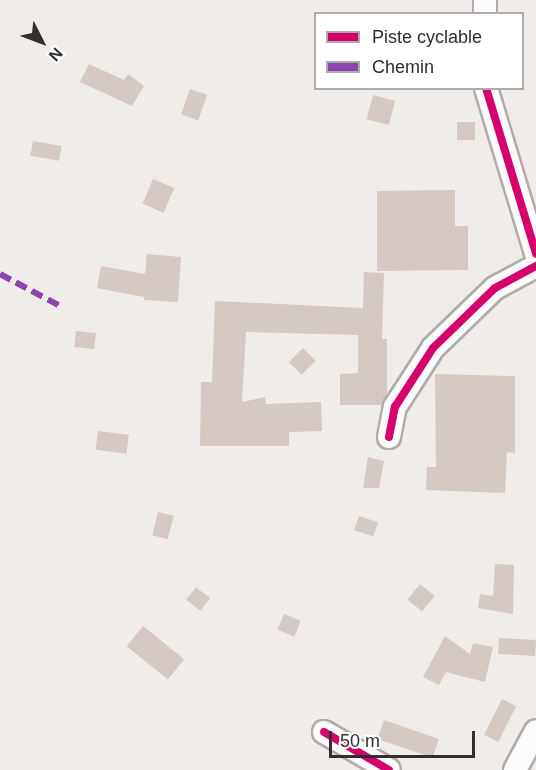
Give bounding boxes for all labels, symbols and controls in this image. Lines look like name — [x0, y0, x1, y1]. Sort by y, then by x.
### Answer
north arrow — [12, 12, 72, 72]
legend — [314, 12, 524, 90]
text: Piste cyclable — [372, 27, 482, 47]
text: N — [46, 44, 66, 64]
text: Chemin — [372, 57, 434, 77]
scale bar — [332, 719, 478, 757]
text: 50 m — [340, 731, 380, 751]

